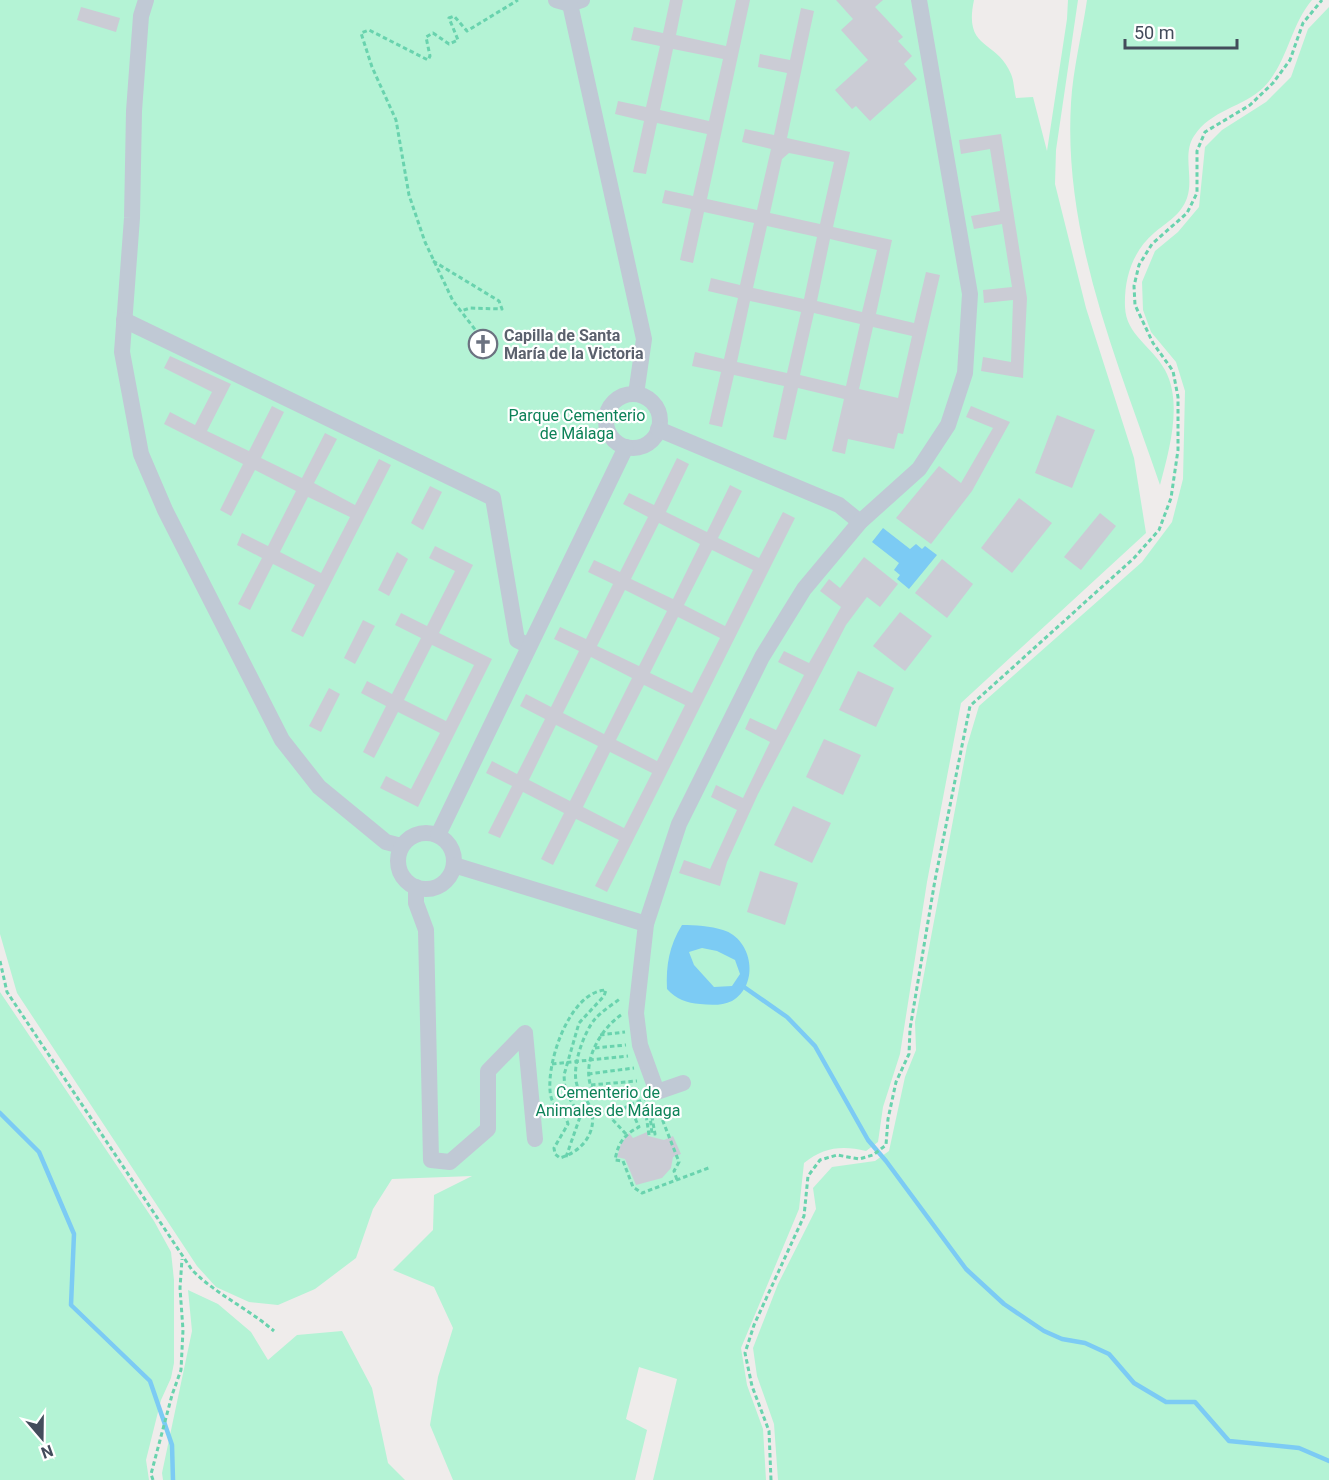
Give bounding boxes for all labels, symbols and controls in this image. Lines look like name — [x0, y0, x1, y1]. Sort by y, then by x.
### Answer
scale bar — [1125, 12, 1238, 50]
text: 50 m — [1134, 22, 1174, 43]
place label: Capilla de Santa María de la Victoria — [504, 326, 644, 363]
church icon: Capilla de Santa María de la Victoria — [467, 328, 499, 360]
park label: Parque Cementerio de Málaga — [509, 406, 645, 443]
park label: Cementerio de Animales de Málaga — [536, 1083, 680, 1120]
north arrow — [12, 1408, 72, 1468]
text: N — [38, 1441, 56, 1462]

